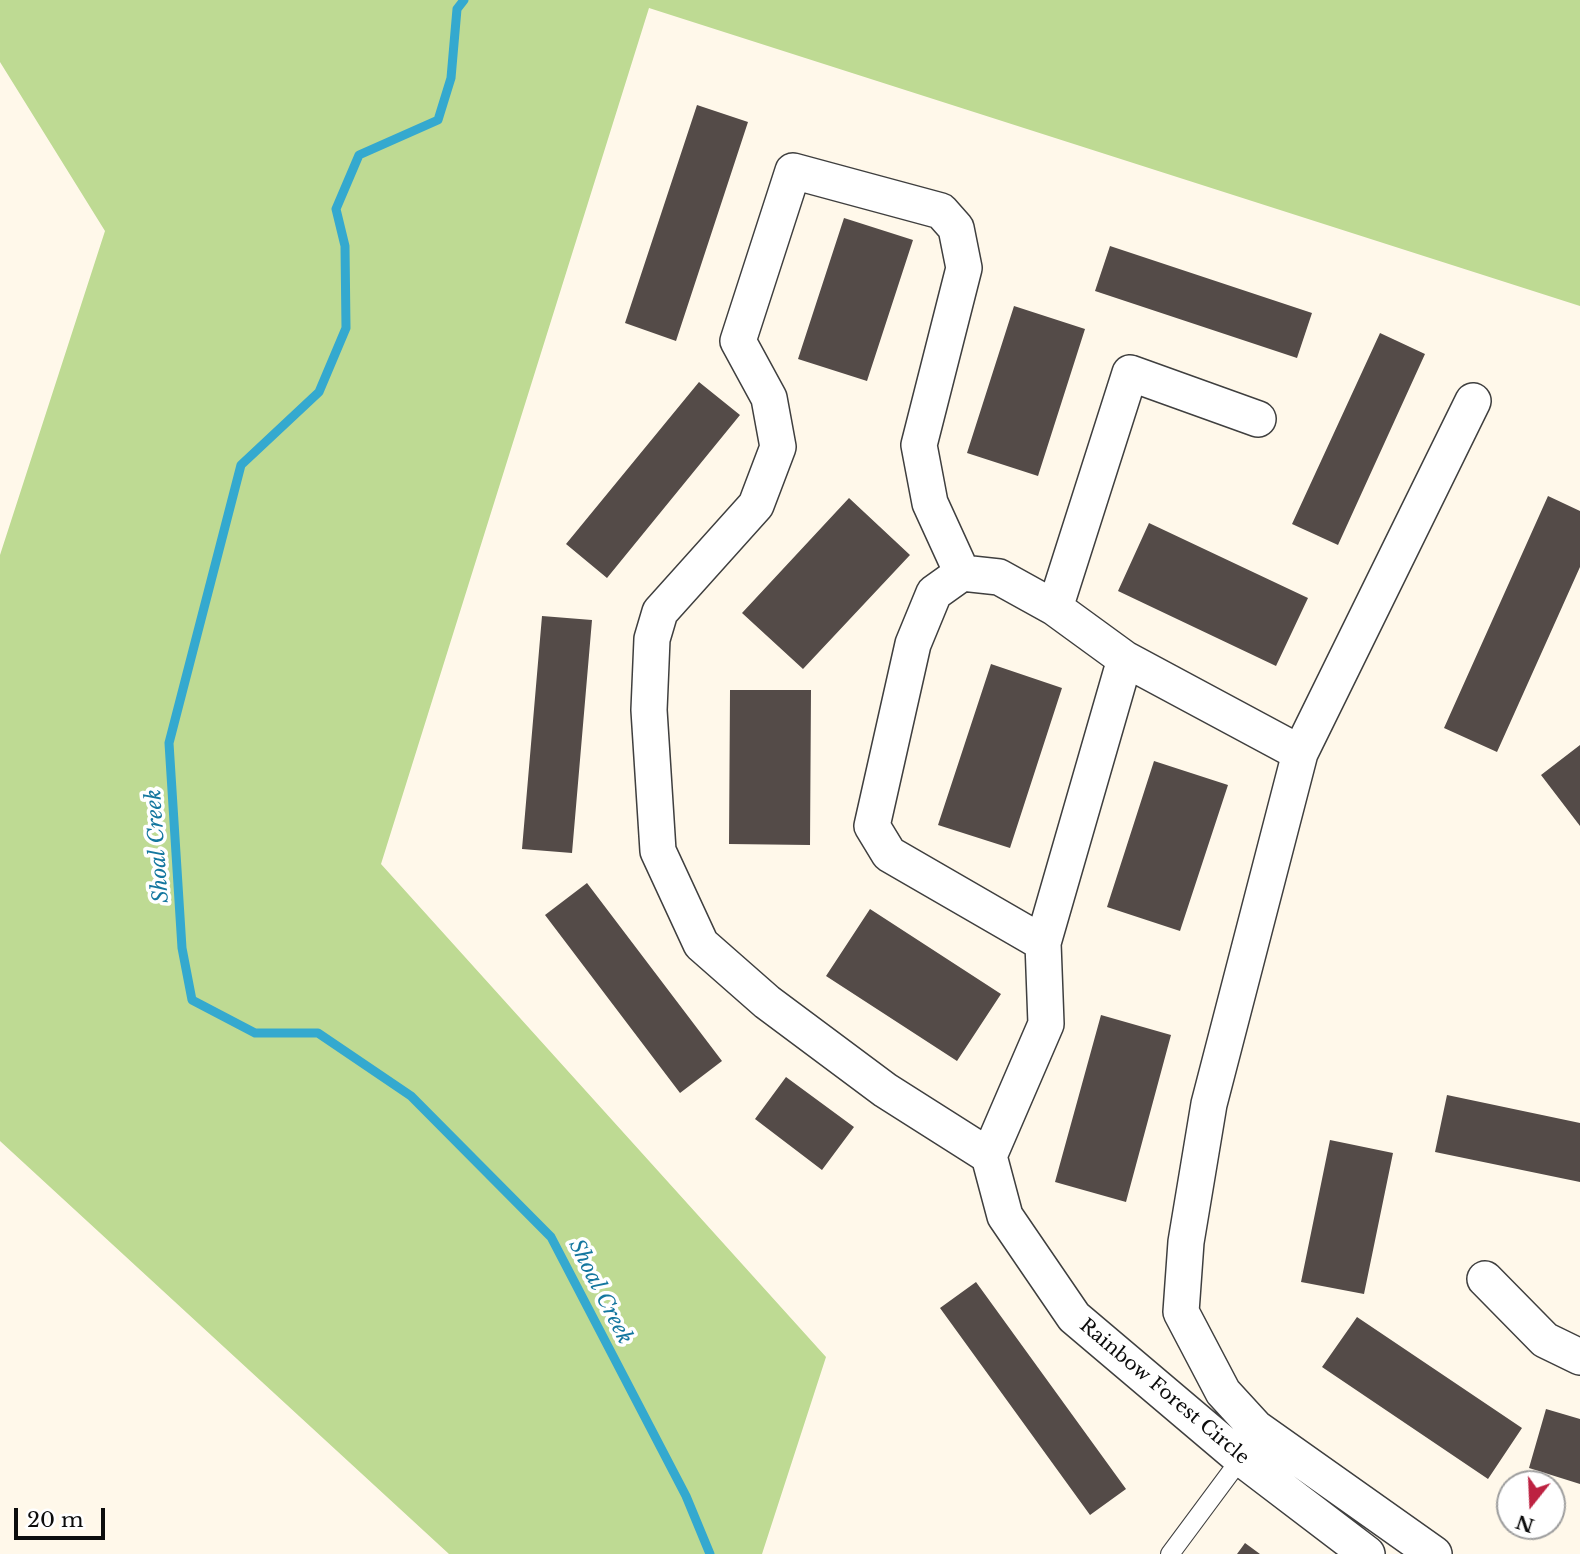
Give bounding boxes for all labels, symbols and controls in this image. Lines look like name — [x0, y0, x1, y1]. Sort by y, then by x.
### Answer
water label: Shoal Creek — [141, 788, 175, 904]
water label: Shoal Creek — [563, 1235, 637, 1349]
street label: Rainbow Forest Circle — [1075, 1314, 1253, 1470]
north arrow — [1496, 1470, 1566, 1540]
scale bar — [18, 1494, 108, 1538]
text: 20 m — [27, 1507, 84, 1533]
text: N — [1513, 1510, 1537, 1537]

